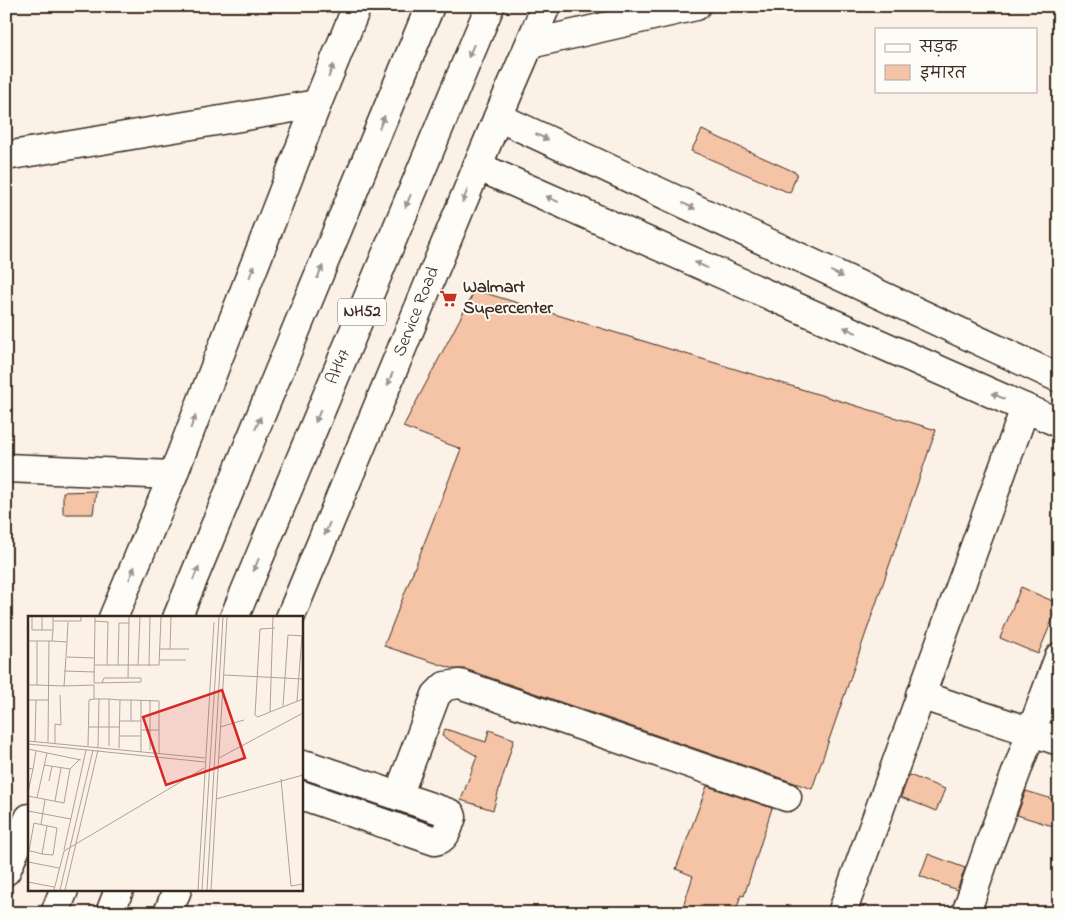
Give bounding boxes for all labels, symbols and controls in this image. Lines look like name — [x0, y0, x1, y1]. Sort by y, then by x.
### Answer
legend — [875, 28, 1038, 92]
text: सड़क — [919, 37, 958, 59]
one-way arrow — [467, 44, 475, 59]
text: इमारत — [920, 63, 967, 85]
one-way arrow — [327, 64, 335, 78]
one-way arrow — [379, 115, 387, 129]
one-way arrow — [535, 134, 549, 142]
one-way arrow — [461, 189, 469, 204]
one-way arrow — [404, 194, 412, 208]
one-way arrow — [545, 195, 559, 203]
one-way arrow — [682, 202, 696, 210]
one-way arrow — [694, 260, 708, 268]
one-way arrow — [248, 263, 256, 278]
street label: Service Road — [387, 263, 447, 361]
one-way arrow — [317, 265, 324, 280]
one-way arrow — [830, 271, 844, 279]
place label: Walmart Supercenter — [463, 275, 553, 322]
supermarket icon: Walmart Supercenter — [439, 288, 459, 308]
road number: NH52 — [338, 298, 386, 326]
one-way arrow — [843, 326, 857, 334]
street label: AH47 — [320, 345, 358, 389]
one-way arrow — [385, 371, 393, 386]
one-way arrow — [991, 391, 1005, 399]
one-way arrow — [314, 408, 322, 423]
one-way arrow — [190, 415, 198, 430]
one-way arrow — [255, 415, 262, 430]
one-way arrow — [323, 522, 331, 536]
one-way arrow — [251, 558, 259, 573]
one-way arrow — [128, 566, 136, 580]
one-way arrow — [192, 566, 200, 580]
inset map — [28, 616, 302, 892]

